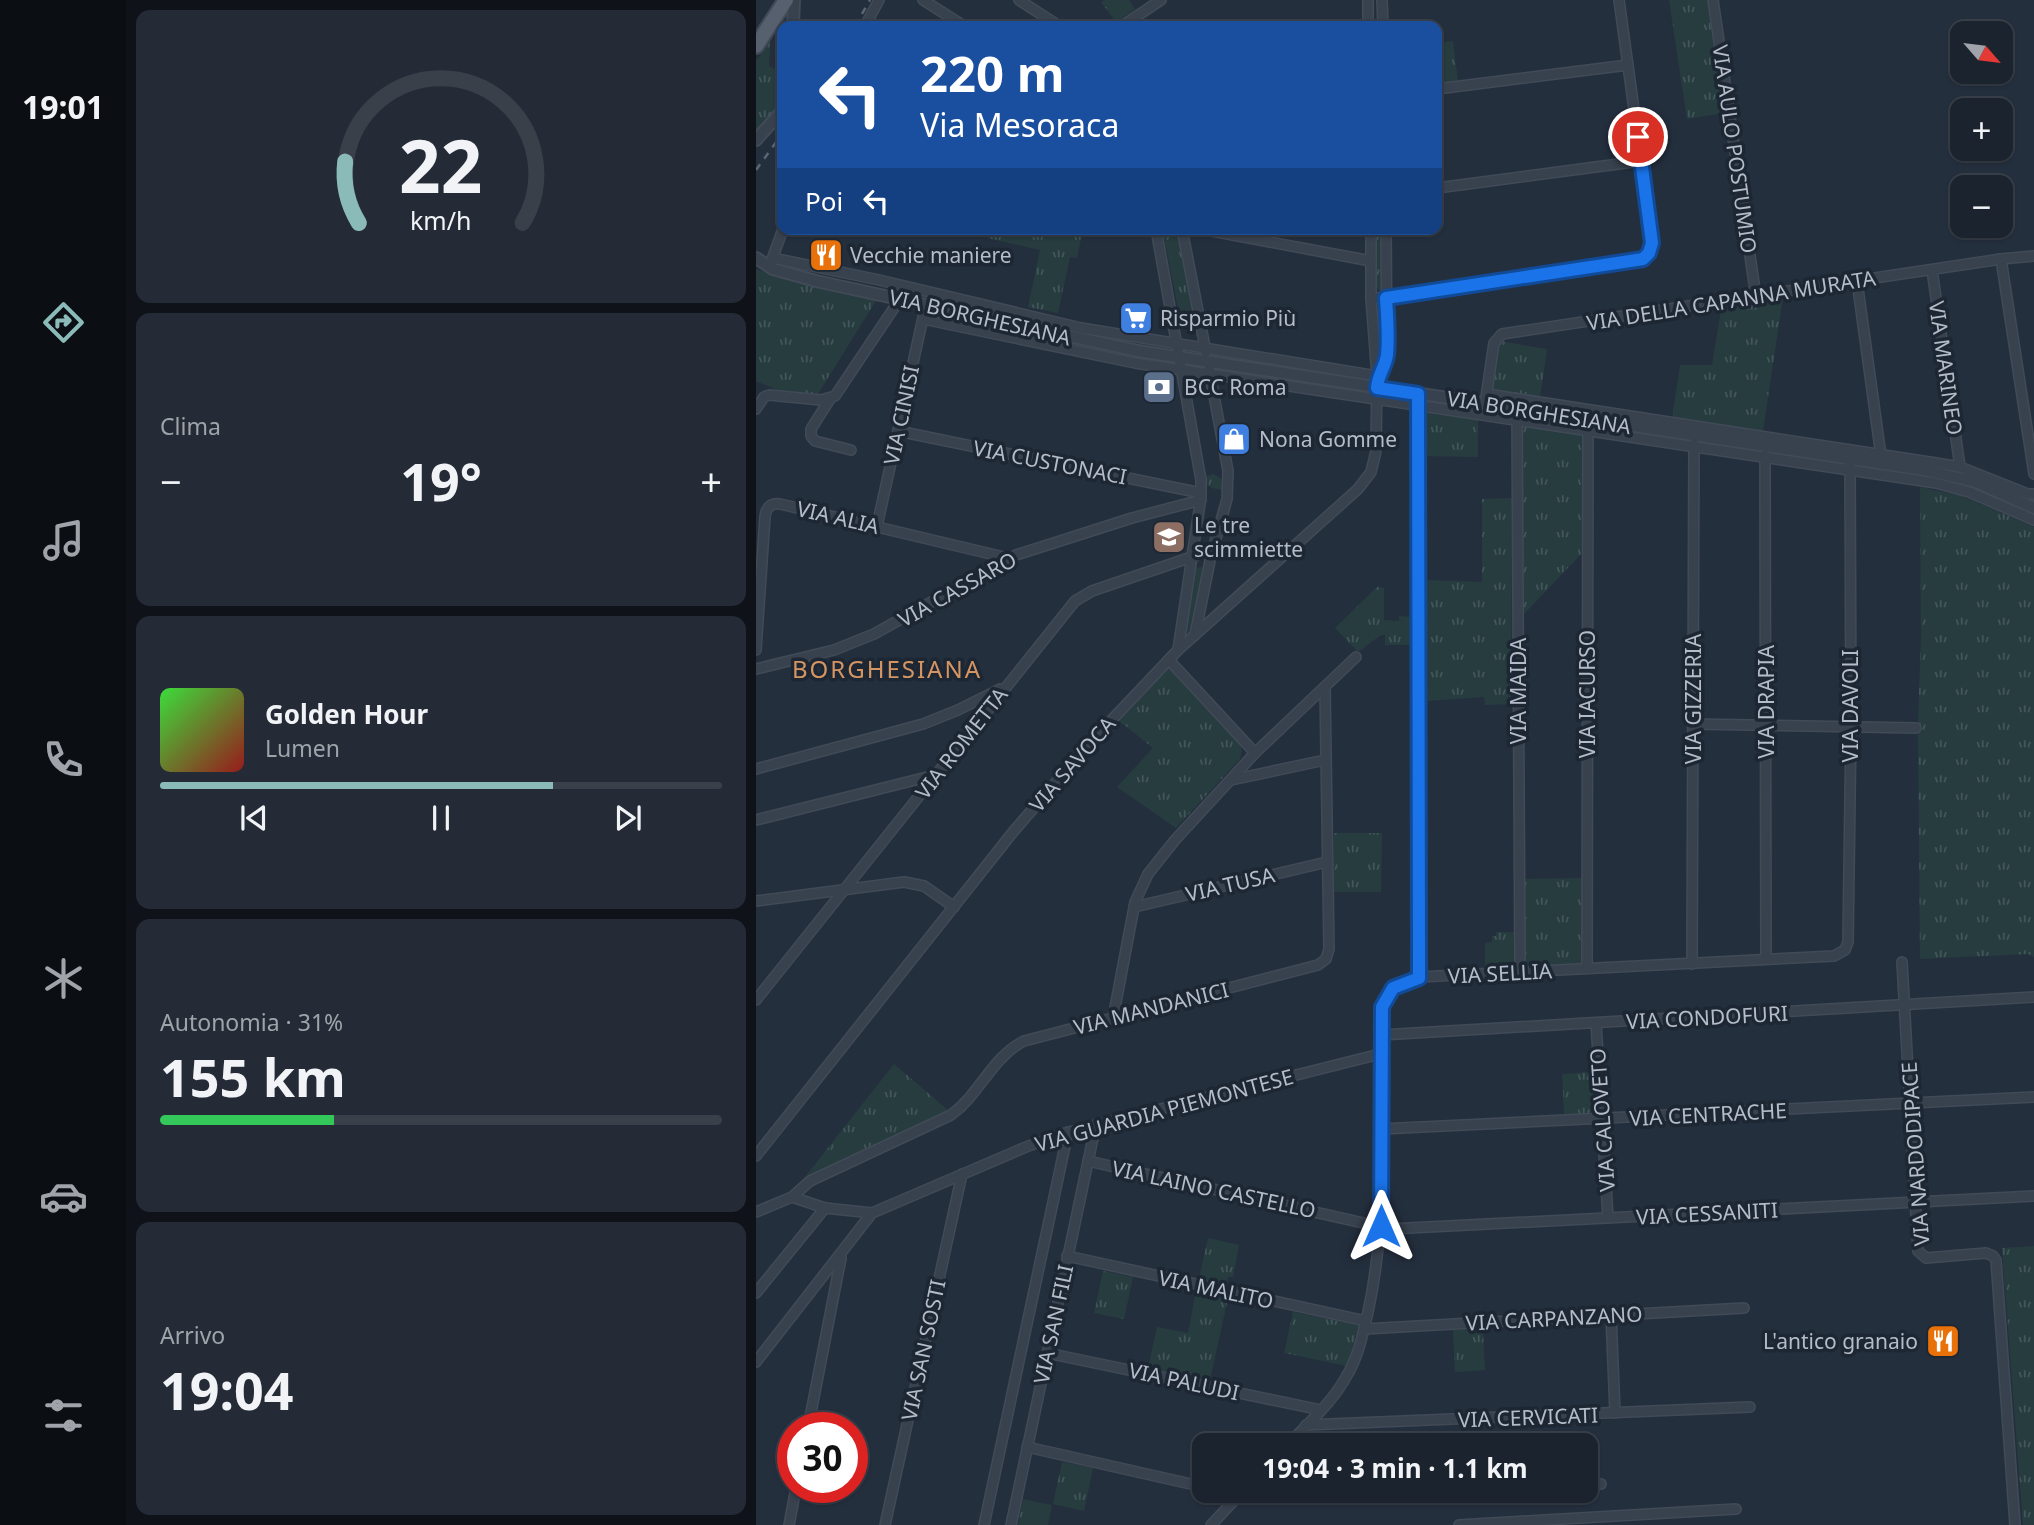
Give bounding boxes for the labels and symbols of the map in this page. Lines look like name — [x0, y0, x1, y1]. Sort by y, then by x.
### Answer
north arrow — [1950, 21, 2012, 84]
street label: VIA AULO POSTUMIO — [1707, 43, 1763, 255]
pin — [1608, 107, 1668, 167]
restaurant icon: Vecchie maniere — [807, 236, 845, 274]
place label: Vecchie maniere — [850, 241, 1012, 269]
street label: VIA DELLA CAPANNA MURATA — [1585, 263, 1878, 337]
street label: VIA BORGHESIANA — [886, 282, 1074, 352]
supermarket icon: Risparmio Più — [1117, 299, 1155, 337]
street label: VIA MARINEO — [1923, 299, 1969, 437]
place label: Risparmio Più — [1160, 304, 1296, 332]
street label: VIA CINISI — [877, 363, 925, 467]
bank icon: BCC Roma — [1140, 368, 1178, 406]
place label: BCC Roma — [1184, 373, 1286, 401]
street label: VIA BORGHESIANA — [1445, 384, 1633, 440]
shop icon: Nona Gomme — [1215, 420, 1253, 458]
place label: Nona Gomme — [1259, 425, 1397, 453]
street label: VIA CUSTONACI — [971, 433, 1129, 491]
street label: VIA ALIA — [794, 494, 882, 540]
place label: Le tre scimmiette — [1194, 511, 1303, 563]
school or university icon: Le tre scimmiette — [1150, 518, 1188, 556]
street label: VIA CASSARO — [893, 545, 1021, 633]
street label: VIA IACURSO — [1573, 630, 1601, 758]
street label: VIA GIZZERIA — [1679, 633, 1707, 764]
street label: VIA MAIDA — [1504, 637, 1532, 744]
street label: VIA DRAPIA — [1752, 645, 1780, 759]
street label: VIA DAVOLI — [1836, 649, 1864, 763]
district label: BORGHESIANA — [792, 652, 982, 685]
street label: VIA ROMETTA — [909, 681, 1014, 805]
street label: VIA SAVOCA — [1023, 710, 1122, 818]
street label: VIA TUSA — [1183, 860, 1278, 908]
street label: VIA SELLIA — [1447, 956, 1553, 990]
street label: VIA MANDANICI — [1071, 975, 1231, 1041]
street label: VIA CONDOFURI — [1625, 999, 1789, 1035]
street label: VIA CALOVETO — [1583, 1047, 1621, 1193]
street label: VIA NARDODIPACE — [1895, 1061, 1935, 1247]
street label: VIA GUARDIA PIEMONTESE — [1032, 1062, 1296, 1158]
street label: VIA CENTRACHE — [1628, 1096, 1788, 1132]
street label: VIA LAINO CASTELLO — [1110, 1154, 1318, 1224]
position arrow — [1344, 1189, 1418, 1263]
street label: VIA CESSANITI — [1635, 1195, 1779, 1231]
street label: VIA SAN FILI — [1027, 1262, 1079, 1386]
street label: VIA MALITO — [1156, 1263, 1276, 1315]
street label: VIA SAN SOSTI — [894, 1277, 952, 1423]
street label: VIA CARPANZANO — [1465, 1299, 1643, 1337]
restaurant icon: L'antico granaio — [1924, 1322, 1962, 1360]
place label: L'antico granaio — [1763, 1327, 1918, 1355]
street label: VIA PALUDI — [1126, 1356, 1242, 1406]
street label: VIA CERVICATI — [1457, 1401, 1599, 1433]
speed limit sign: 30 — [777, 1412, 868, 1503]

